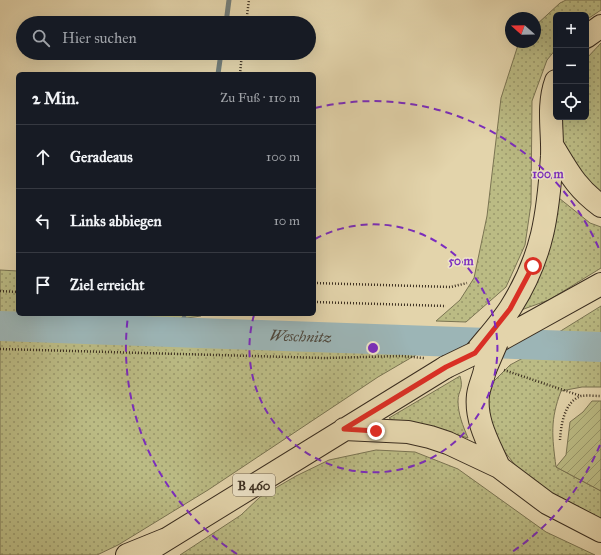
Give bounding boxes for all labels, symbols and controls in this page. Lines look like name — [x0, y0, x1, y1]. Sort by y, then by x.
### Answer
north arrow — [505, 12, 541, 48]
map controls — [553, 12, 589, 120]
button: + — [553, 12, 589, 48]
search box — [16, 16, 316, 60]
icon: search — [30, 27, 52, 49]
text: Hier suchen — [62, 29, 137, 47]
button: − — [553, 48, 589, 84]
button: locate — [553, 84, 589, 120]
text: 2 Min. — [32, 88, 79, 109]
text: Zu Fuß · 110 m — [220, 90, 300, 106]
icon: ahead — [32, 146, 54, 168]
text: Geradeaus — [70, 148, 133, 166]
text: 100 m — [266, 149, 300, 165]
text: 100 m — [532, 167, 565, 181]
icon: left — [32, 210, 54, 232]
text: Links abbiegen — [70, 212, 162, 230]
text: 10 m — [274, 213, 300, 229]
text: 50 m — [448, 254, 475, 268]
route start — [524, 257, 542, 275]
icon: arrive — [32, 274, 54, 296]
text: Ziel erreicht — [70, 276, 145, 294]
water label: Weschnitz — [269, 326, 333, 347]
centre of rings — [366, 341, 380, 355]
route end — [367, 422, 385, 440]
road number: B 460 — [233, 474, 275, 496]

